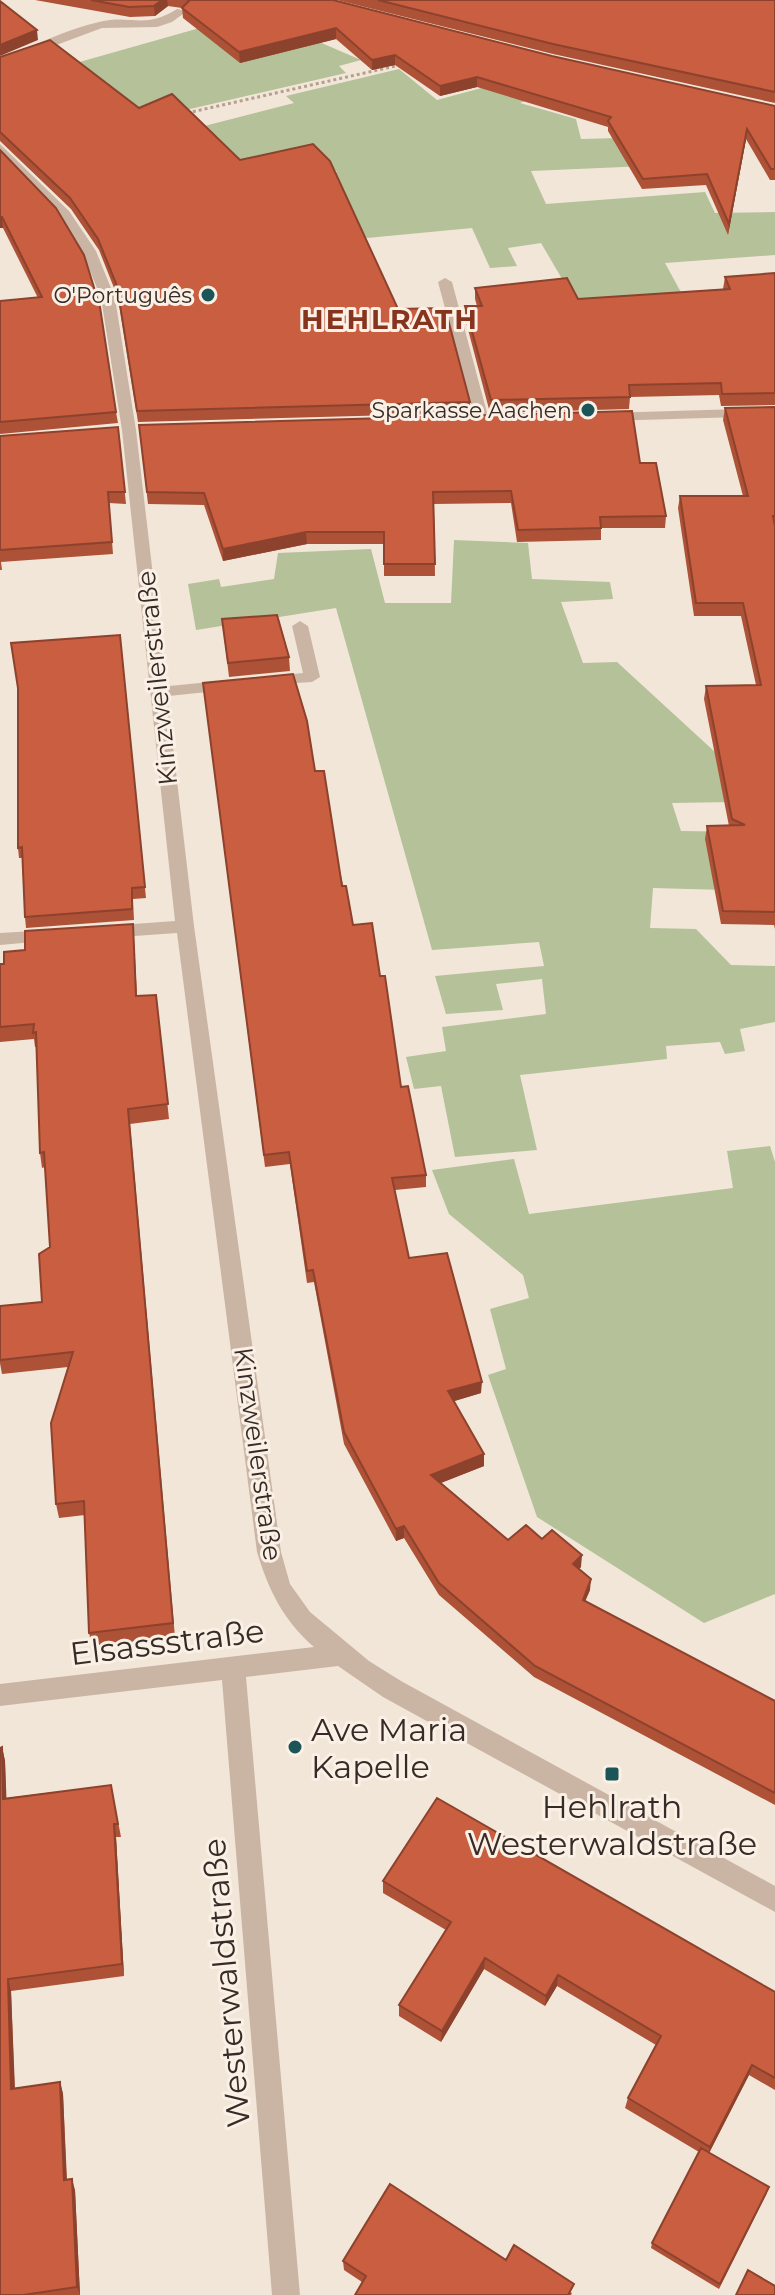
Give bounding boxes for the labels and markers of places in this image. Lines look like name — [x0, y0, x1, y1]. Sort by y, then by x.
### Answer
place label: O'Português — [53, 282, 192, 309]
marker: O'Português — [199, 286, 217, 304]
place label: Sparkasse Aachen — [372, 397, 572, 424]
marker: Sparkasse Aachen — [579, 401, 597, 419]
place label: Ave Maria Kapelle — [311, 1710, 467, 1786]
marker: Ave Maria Kapelle — [286, 1738, 304, 1756]
marker: Hehlrath Westerwaldstraße — [603, 1765, 621, 1783]
place label: Hehlrath Westerwaldstraße — [467, 1787, 757, 1863]

